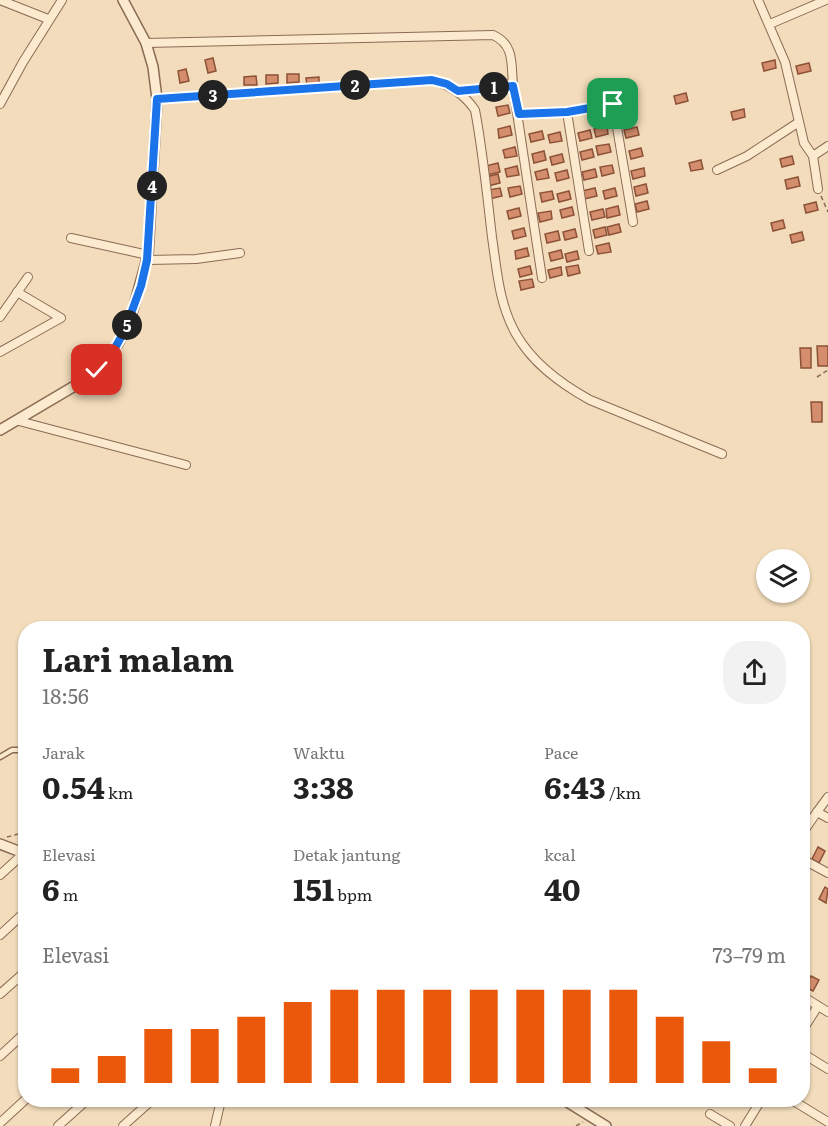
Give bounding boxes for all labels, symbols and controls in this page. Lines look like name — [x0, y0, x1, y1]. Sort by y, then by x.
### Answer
pin: 2 — [340, 70, 370, 100]
pin: 1 — [479, 72, 509, 102]
text: 2 — [351, 73, 359, 97]
text: 1 — [491, 75, 497, 99]
pin — [587, 78, 638, 129]
pin: 3 — [198, 80, 228, 110]
text: 3 — [209, 83, 217, 107]
icon: arrive — [596, 87, 629, 120]
pin: 4 — [137, 171, 167, 201]
text: 4 — [147, 174, 157, 198]
pin: 5 — [112, 310, 142, 340]
text: 5 — [123, 313, 131, 337]
pin — [71, 344, 122, 395]
icon: check — [80, 353, 113, 386]
map controls — [756, 549, 810, 603]
button: layers — [756, 549, 810, 603]
text: Lari malam — [42, 633, 234, 682]
button: share — [723, 641, 786, 704]
text: 18:56 — [42, 680, 89, 710]
text: Jarak — [42, 740, 85, 764]
text: Waktu — [293, 740, 345, 764]
text: Pace — [544, 740, 578, 764]
text: 0.54 — [42, 764, 105, 808]
text: 3:38 — [293, 764, 354, 808]
text: 6:43 — [544, 764, 606, 808]
text: km — [105, 780, 133, 804]
text: /km — [606, 780, 641, 804]
text: Elevasi — [42, 842, 96, 866]
text: Detak jantung — [293, 842, 400, 866]
text: kcal — [544, 842, 576, 866]
text: 6 — [42, 866, 60, 910]
text: 151 — [293, 866, 334, 910]
text: 40 — [544, 866, 581, 910]
text: m — [60, 882, 78, 906]
text: bpm — [334, 882, 372, 906]
text: Elevasi — [42, 939, 109, 969]
text: 73–79 m — [712, 939, 786, 969]

